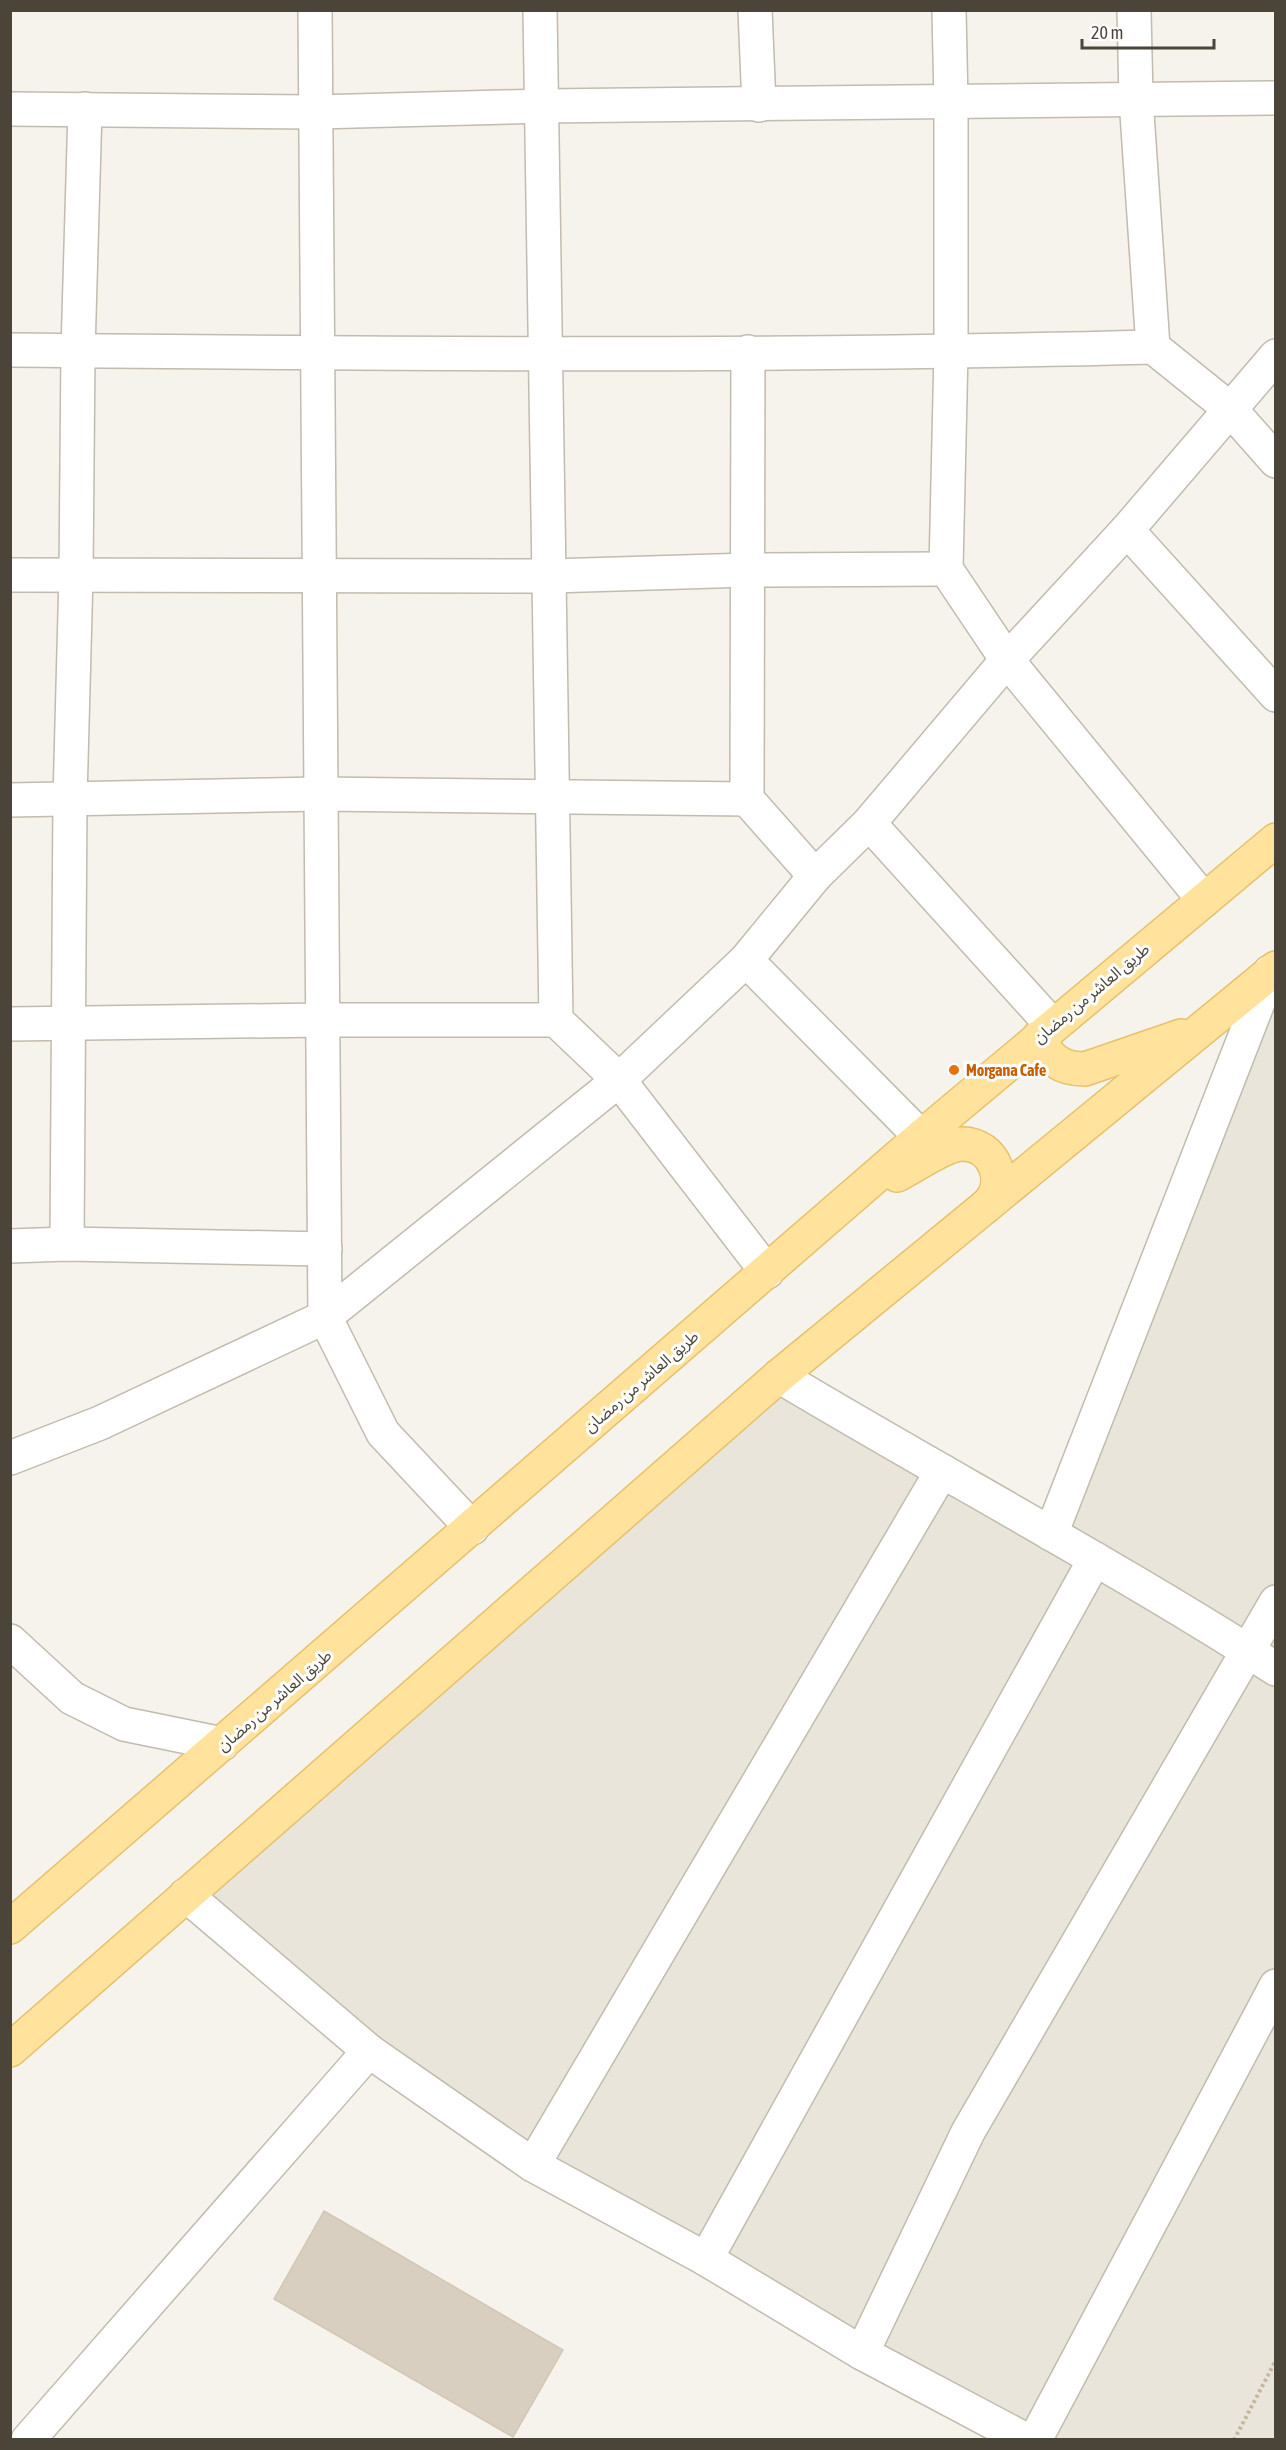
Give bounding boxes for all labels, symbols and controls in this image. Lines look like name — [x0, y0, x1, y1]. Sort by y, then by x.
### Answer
scale bar — [1082, 12, 1214, 50]
text: 20 m — [1091, 22, 1123, 43]
street label: طريق العاشر من رمضان — [1030, 939, 1154, 1048]
place label: Morgana Cafe — [966, 1061, 1046, 1079]
marker: Morgana Cafe — [947, 1063, 961, 1077]
street label: طريق العاشر من رمضان — [580, 1326, 703, 1437]
street label: طريق العاشر من رمضان — [213, 1645, 336, 1756]

